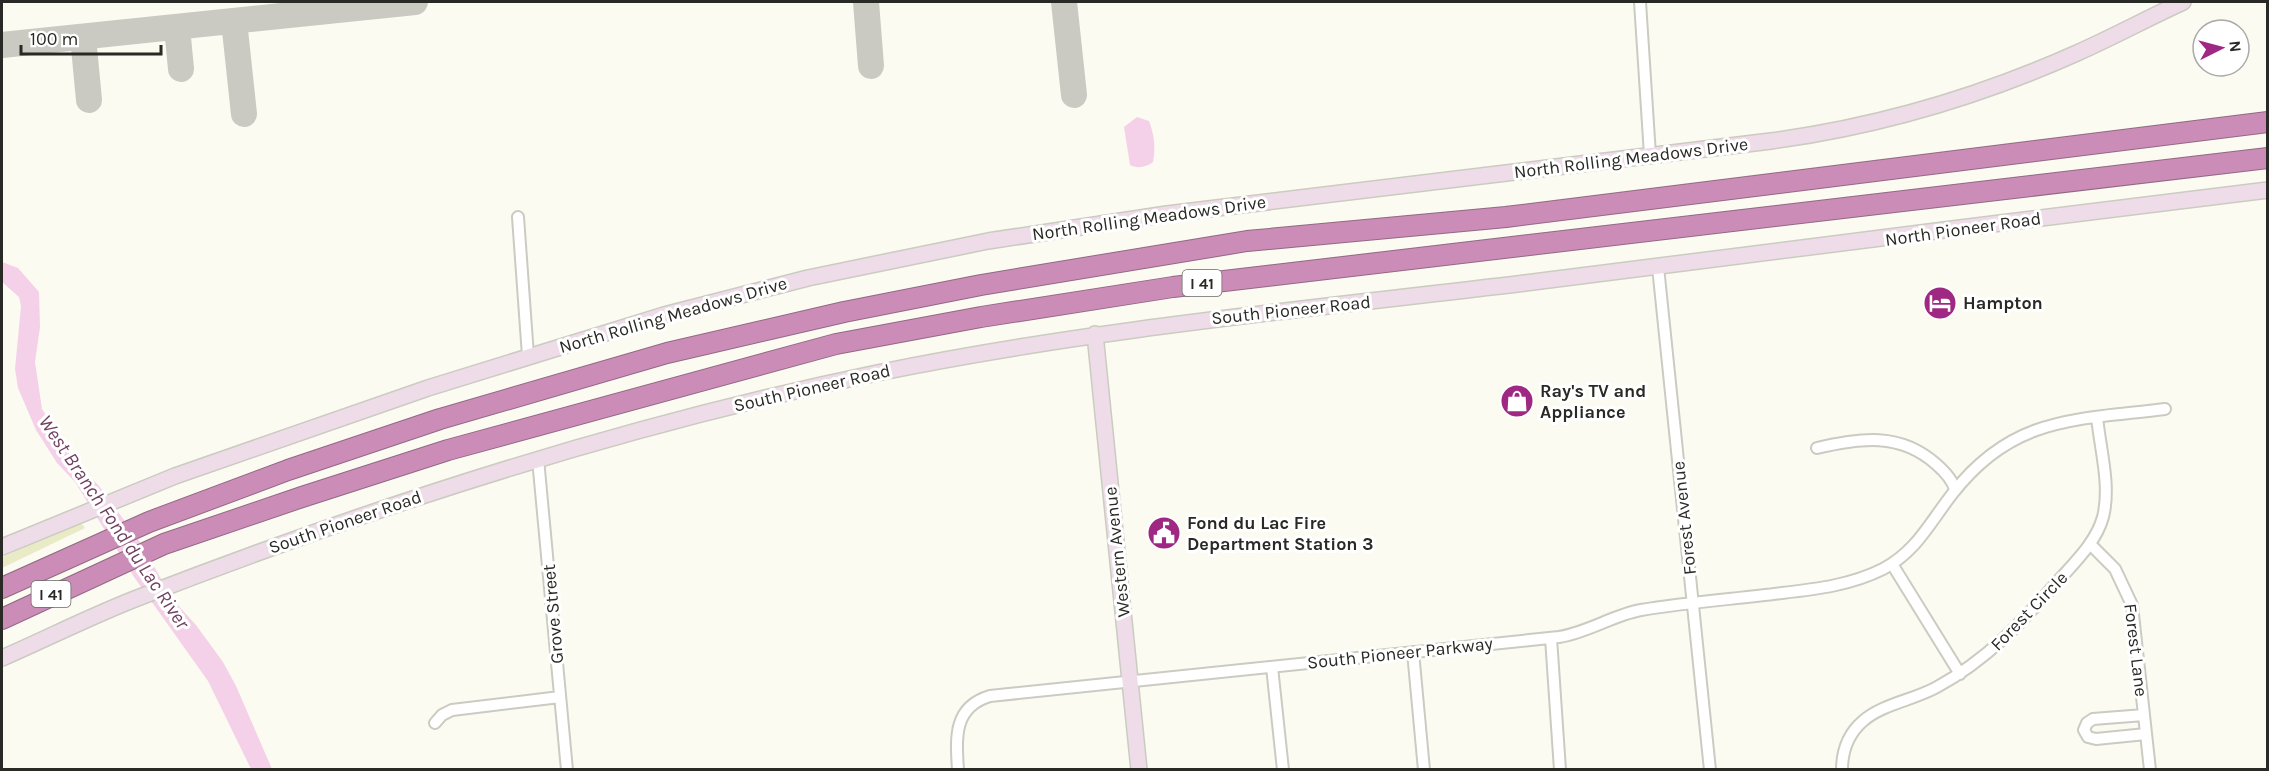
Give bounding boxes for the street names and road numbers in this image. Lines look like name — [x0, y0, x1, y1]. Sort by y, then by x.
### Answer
street label: North Rolling Meadows Drive — [1513, 133, 1749, 183]
street label: North Rolling Meadows Drive — [1031, 191, 1267, 245]
street label: North Pioneer Road — [1884, 207, 2042, 251]
road number: I 41 — [1182, 270, 1222, 296]
street label: North Rolling Meadows Drive — [557, 272, 789, 358]
street label: South Pioneer Road — [1210, 291, 1372, 329]
street label: South Pioneer Road — [731, 359, 893, 417]
street label: Forest Avenue — [1667, 460, 1701, 576]
street label: South Pioneer Road — [266, 486, 424, 558]
street label: Western Avenue — [1099, 486, 1135, 618]
street label: Grove Street — [538, 563, 568, 665]
street label: Forest Circle — [1986, 567, 2072, 655]
road number: I 41 — [32, 581, 70, 607]
street label: Forest Lane — [2119, 602, 2153, 698]
street label: South Pioneer Parkway — [1306, 632, 1495, 674]

